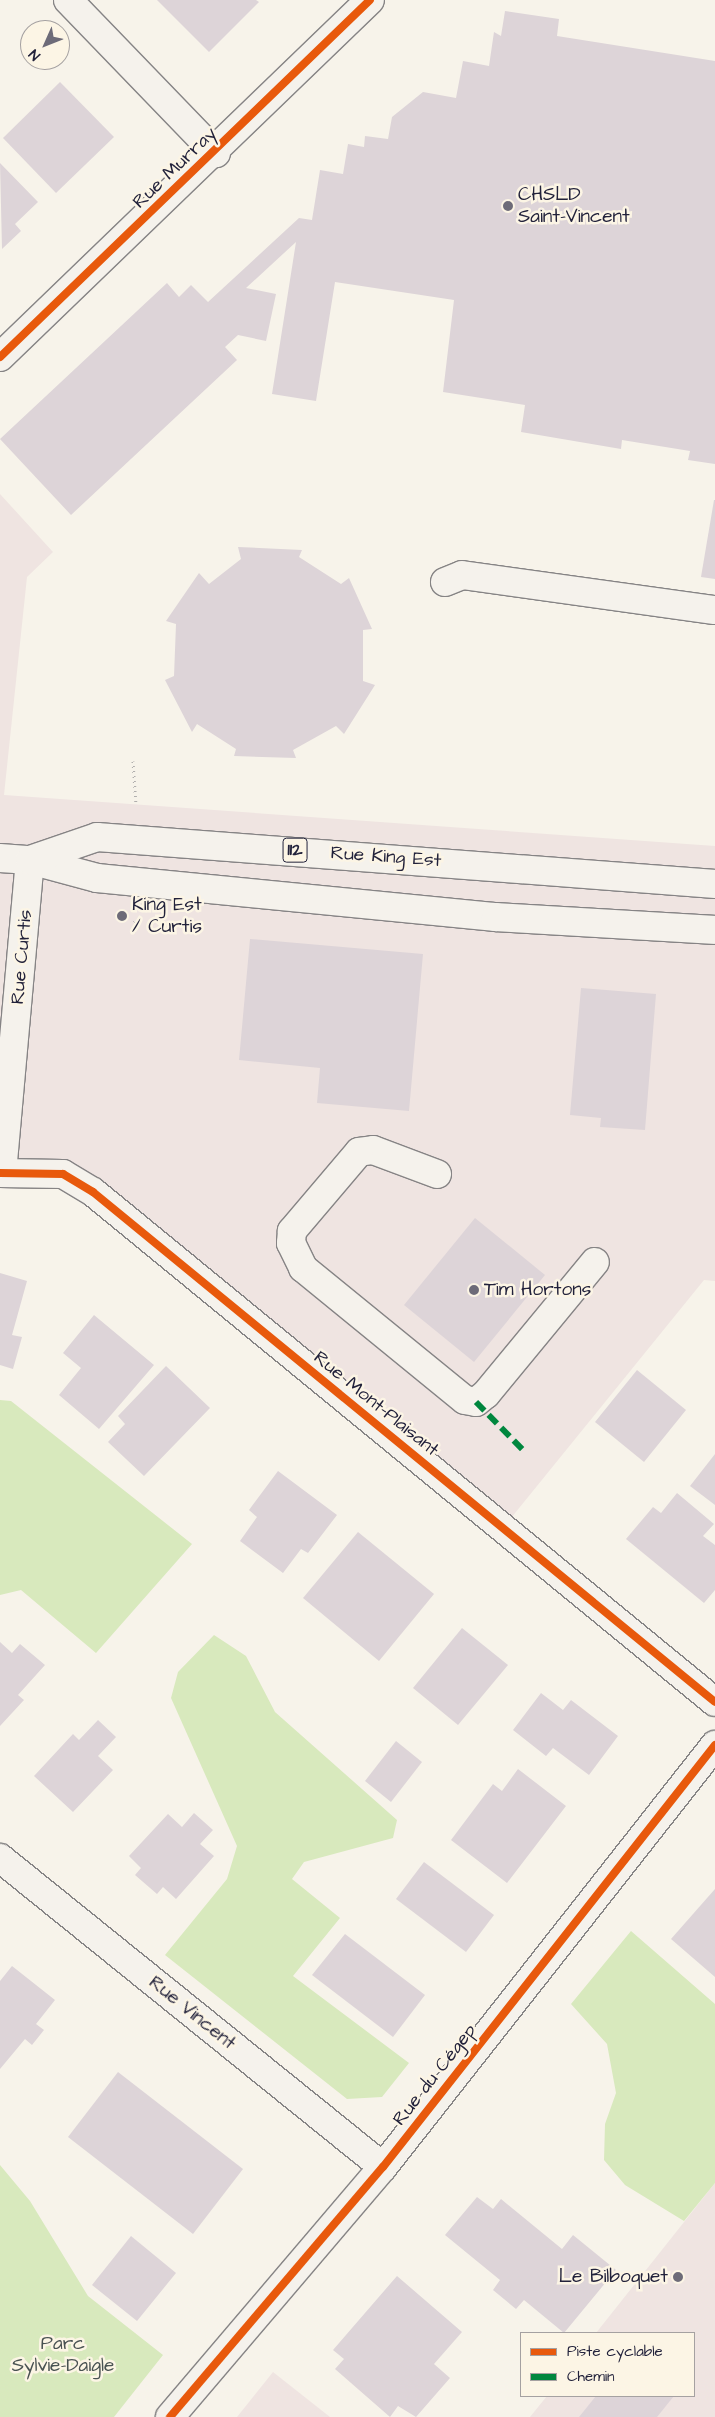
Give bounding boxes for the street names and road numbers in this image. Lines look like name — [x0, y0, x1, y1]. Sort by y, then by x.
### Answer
street label: Rue Murray — [128, 122, 222, 214]
road number: 112 — [282, 834, 308, 866]
street label: Rue King Est — [330, 842, 442, 872]
street label: Rue Curtis — [7, 909, 37, 1005]
street label: Rue Mont-Plaisant — [309, 1346, 443, 1462]
street label: Rue Vincent — [144, 1971, 240, 2055]
street label: Rue du Cégep — [388, 2020, 482, 2130]

